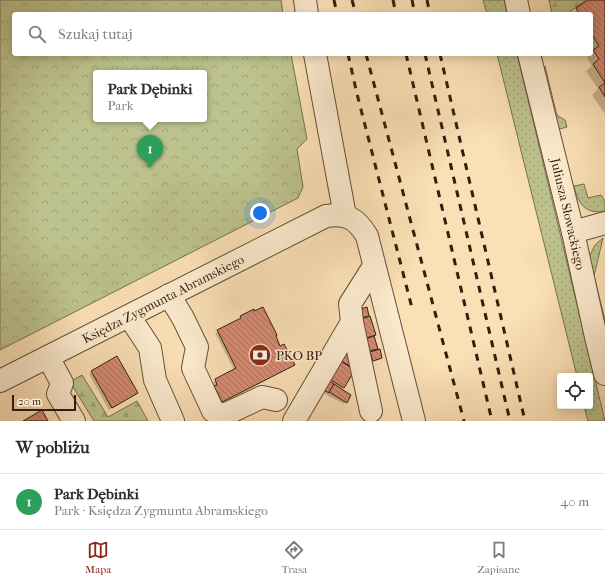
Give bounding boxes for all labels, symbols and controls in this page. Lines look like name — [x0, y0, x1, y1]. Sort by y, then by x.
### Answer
search box — [12, 12, 593, 56]
icon: search — [26, 23, 48, 45]
text: Szukaj tutaj — [58, 25, 132, 43]
popup — [93, 70, 207, 122]
text: Park Dębinki — [108, 80, 192, 98]
text: Park — [108, 98, 133, 113]
pin: 1 — [137, 135, 163, 168]
street label: Juliusza Słowackiego — [548, 156, 588, 272]
your location — [250, 203, 270, 223]
street label: Księdza Zygmunta Abramskiego — [79, 251, 247, 347]
bank icon: PKO BP — [247, 342, 273, 368]
place label: PKO BP — [276, 348, 322, 363]
map controls — [557, 373, 593, 409]
button: locate — [557, 373, 593, 409]
scale bar — [12, 393, 76, 412]
text: 20 m — [18, 395, 41, 408]
text: W pobliżu — [16, 437, 90, 457]
text: Park Dębinki — [54, 485, 139, 503]
text: 1 — [27, 494, 31, 509]
text: 40 m — [561, 494, 589, 509]
text: Park · Księdza Zygmunta Abramskiego — [54, 503, 268, 518]
tab: Mapa — [85, 539, 111, 576]
tab: Trasa — [282, 539, 307, 576]
tab: Zapisane — [477, 539, 520, 576]

